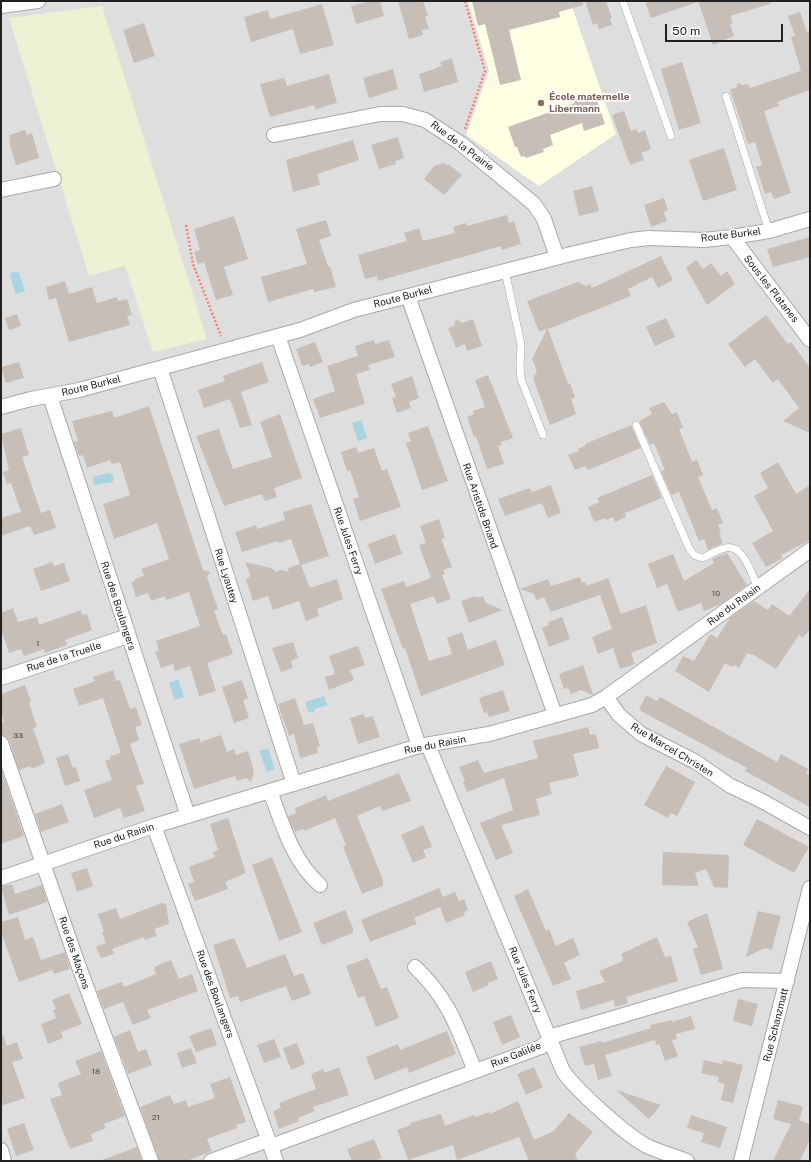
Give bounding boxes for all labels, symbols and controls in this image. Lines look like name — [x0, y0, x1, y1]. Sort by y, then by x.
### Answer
scale bar — [667, 16, 785, 42]
text: 50 m — [672, 24, 700, 38]
place label: École maternelle Libermann — [549, 91, 629, 114]
marker: École maternelle Libermann — [536, 98, 546, 108]
street label: Rue de la Prairie — [428, 118, 496, 174]
street label: Route Burkel — [700, 225, 762, 245]
street label: Sous les Platanes — [741, 253, 801, 325]
street label: Route Burkel — [372, 283, 434, 311]
street label: Route Burkel — [60, 373, 122, 399]
street label: Rue Aristide Briand — [460, 462, 500, 550]
street label: Rue Jules Ferry — [331, 505, 365, 577]
street label: Rue Lyautey — [211, 547, 241, 605]
street label: Rue des Boulangers — [98, 560, 138, 652]
street label: Rue du Raisin — [705, 582, 763, 628]
house number: 10 — [712, 589, 720, 599]
street label: Rue de la Truelle — [25, 639, 103, 675]
house number: 1 — [36, 639, 40, 649]
street label: Rue Marcel Christen — [628, 721, 716, 779]
house number: 33 — [13, 731, 23, 741]
street label: Rue du Raisin — [403, 733, 467, 757]
street label: Rue du Raisin — [92, 821, 156, 851]
street label: Rue des Maçons — [56, 915, 92, 991]
street label: Rue Jules Ferry — [506, 945, 544, 1015]
street label: Rue des Boulangers — [193, 948, 237, 1040]
street label: Rue Schanzmatt — [761, 987, 791, 1063]
street label: Rue Galilée — [489, 1039, 543, 1071]
house number: 18 — [92, 1067, 100, 1077]
house number: 21 — [152, 1113, 160, 1123]

